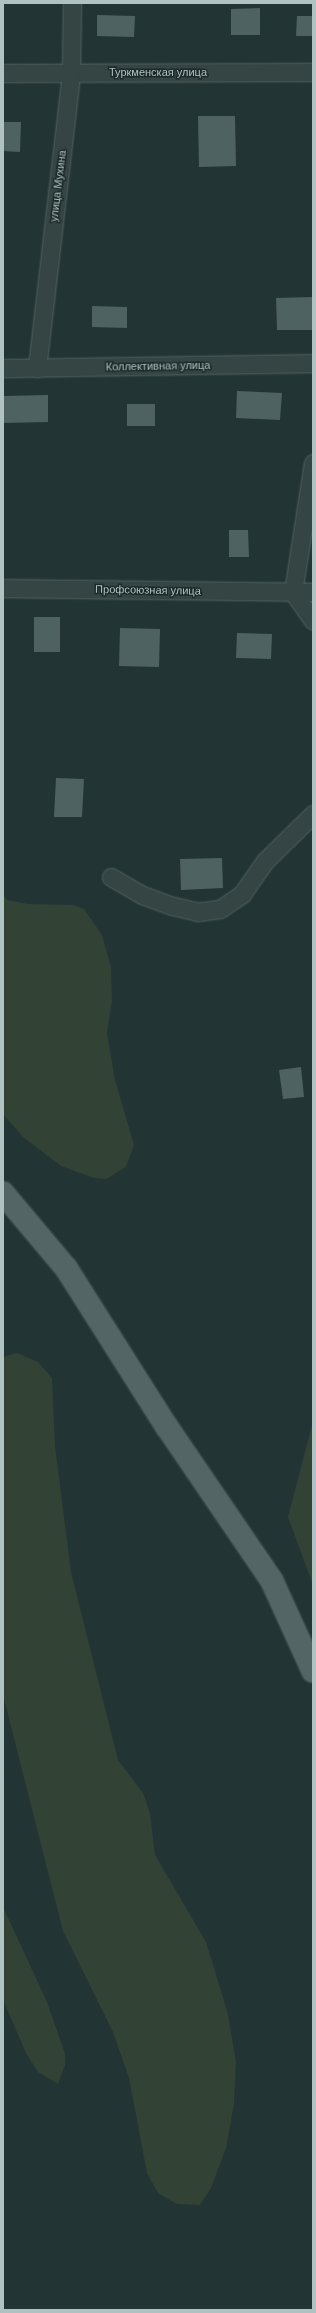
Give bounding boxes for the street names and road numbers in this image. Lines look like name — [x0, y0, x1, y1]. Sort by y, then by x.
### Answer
street label: Туркменская улица — [109, 65, 207, 79]
street label: улица Мухина — [47, 150, 69, 222]
street label: Коллективная улица — [106, 358, 210, 374]
street label: Профсоюзная улица — [95, 582, 201, 598]

